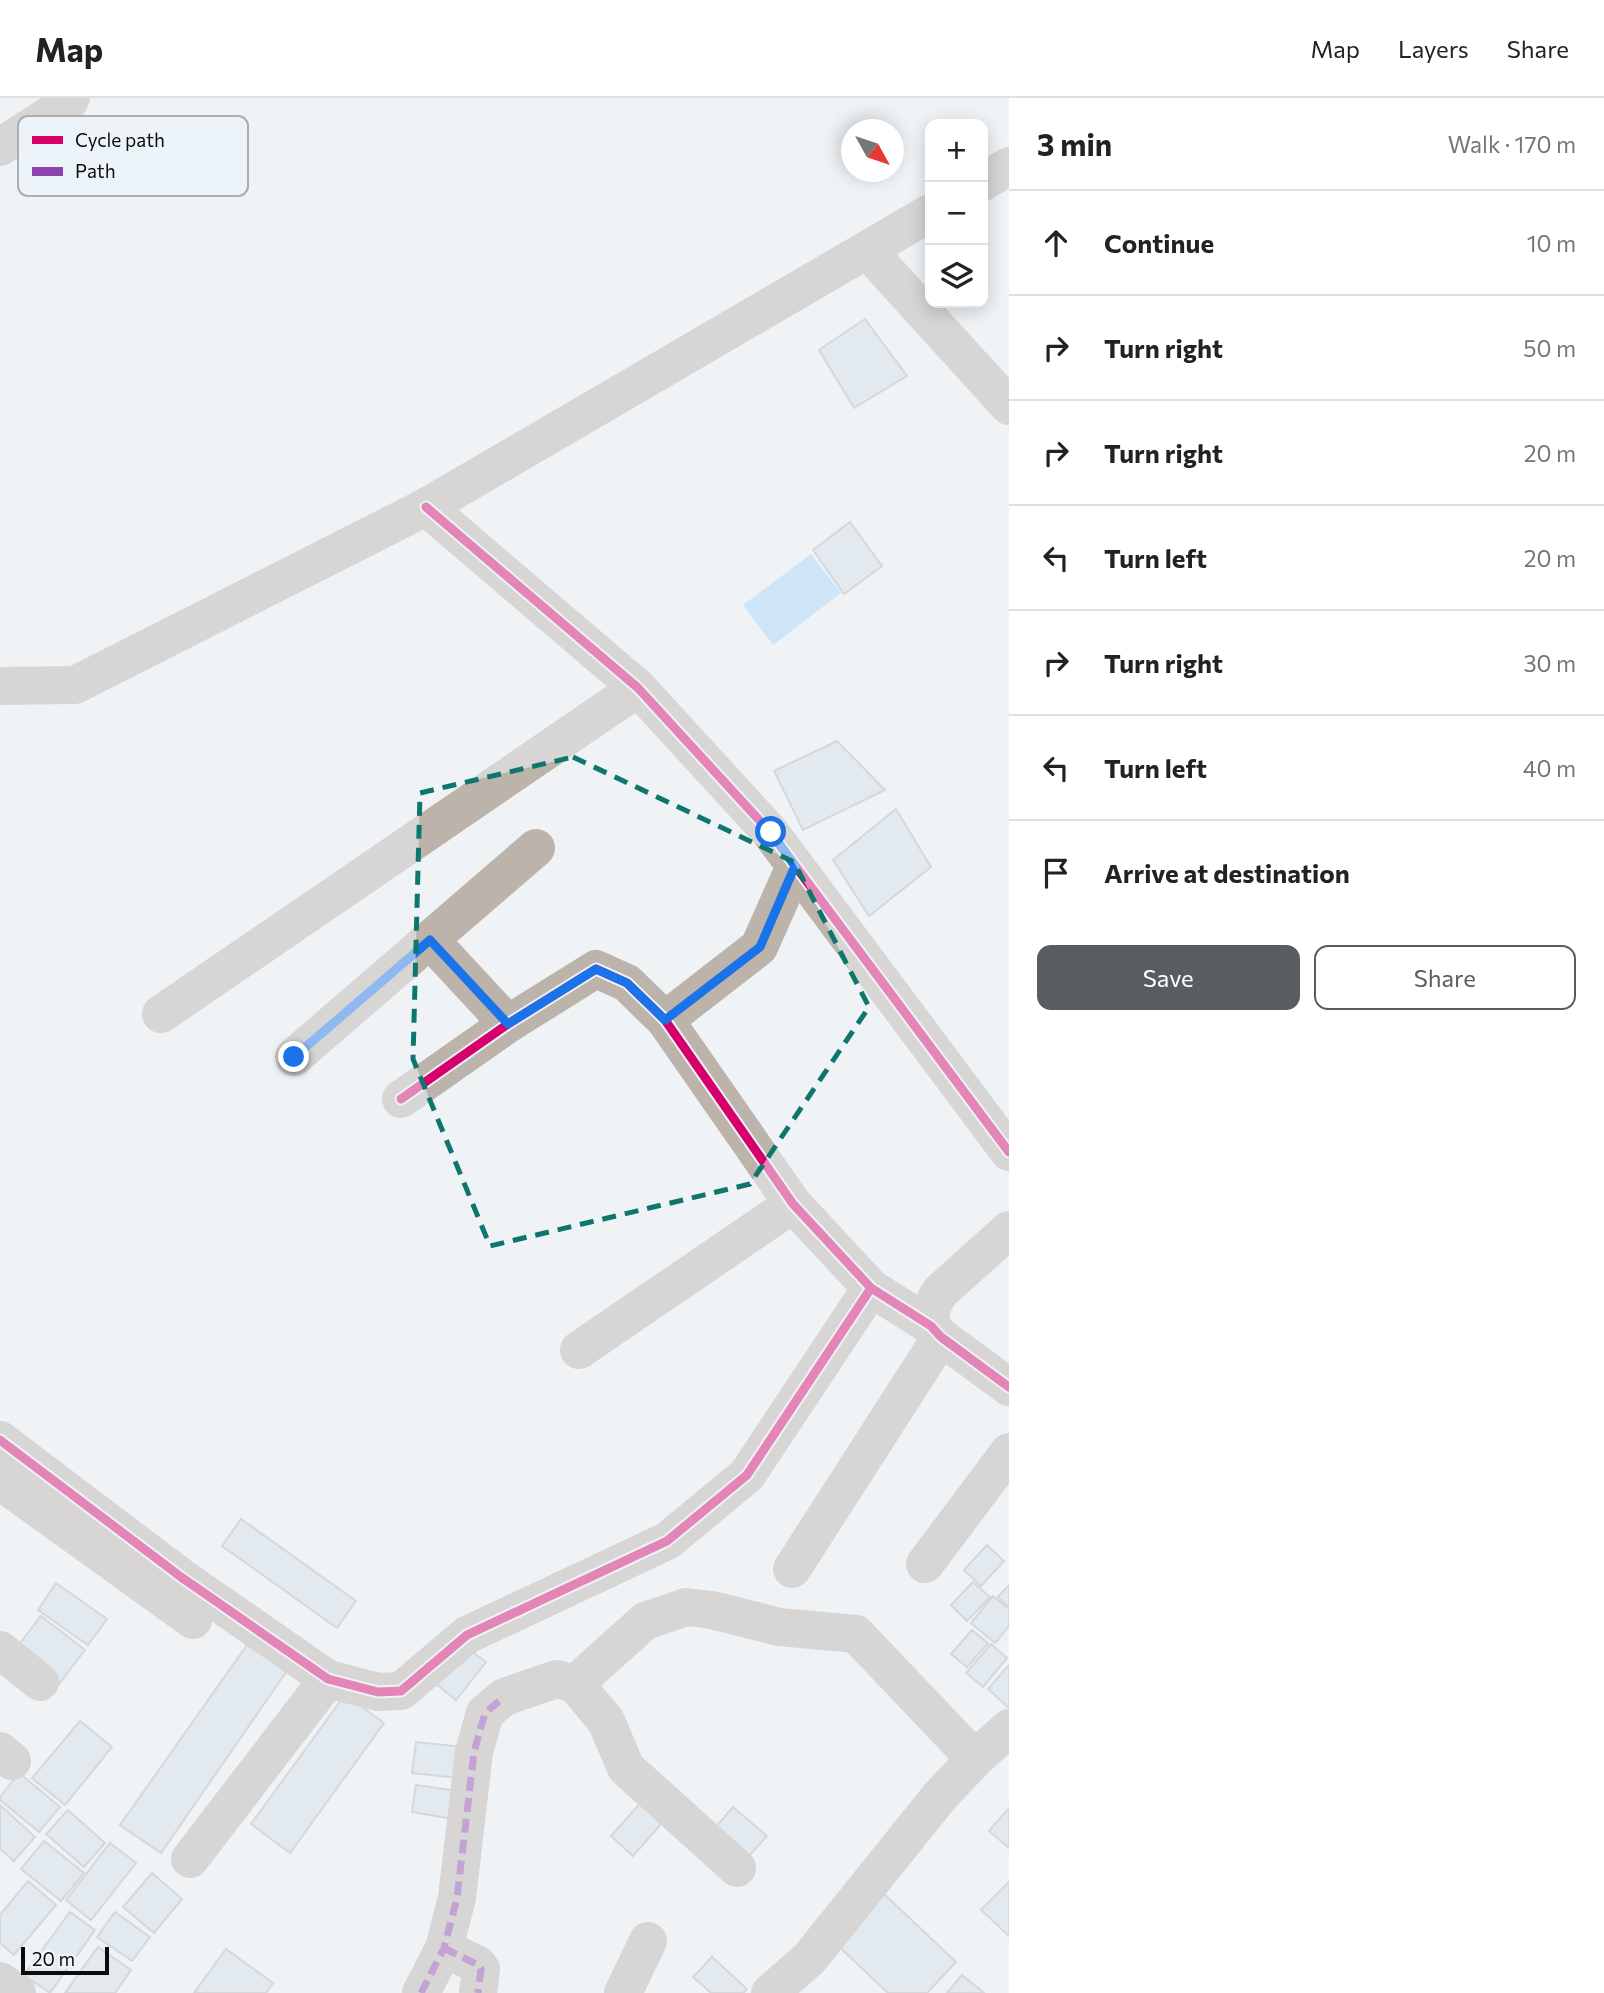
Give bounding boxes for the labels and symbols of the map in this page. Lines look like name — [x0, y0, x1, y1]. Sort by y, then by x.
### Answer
legend — [18, 116, 248, 196]
north arrow — [841, 119, 904, 182]
text: Cycle path — [75, 128, 165, 151]
text: Path — [75, 159, 116, 182]
route start — [755, 816, 786, 847]
route end — [278, 1041, 309, 1072]
scale bar — [21, 1944, 108, 1976]

